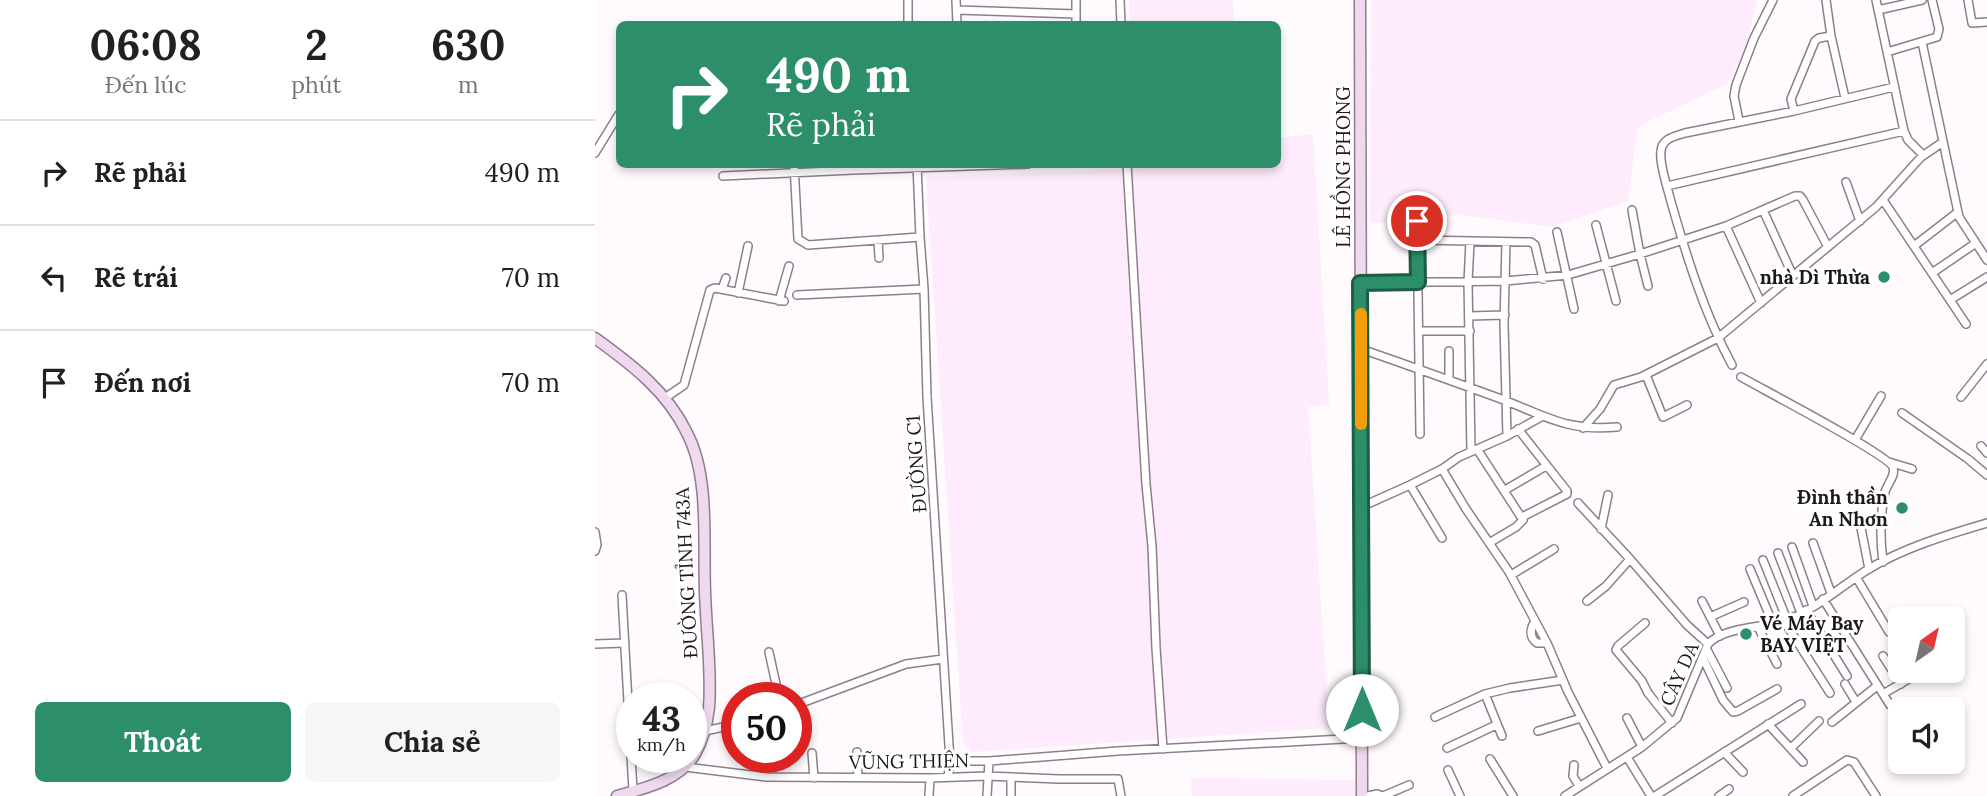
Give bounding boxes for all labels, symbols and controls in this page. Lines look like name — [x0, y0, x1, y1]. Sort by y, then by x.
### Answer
text: 06:08 — [90, 18, 202, 72]
text: 2 — [305, 18, 328, 72]
text: 630 — [431, 18, 505, 72]
text: 490 m — [766, 43, 910, 105]
icon: right — [651, 49, 742, 140]
text: Đến lúc — [105, 70, 187, 99]
text: phút — [291, 70, 341, 99]
text: m — [458, 70, 478, 99]
street label: LÊ HỒNG PHONG — [1329, 86, 1355, 248]
text: Rẽ phải — [766, 104, 876, 145]
icon: right — [35, 154, 73, 192]
text: Rẽ phải — [94, 156, 186, 189]
text: 490 m — [485, 156, 560, 189]
pin — [1387, 191, 1447, 251]
icon: arrive — [1398, 202, 1436, 240]
icon: left — [35, 259, 73, 297]
text: Rẽ trái — [94, 261, 178, 294]
text: 70 m — [502, 261, 560, 294]
place label: nhà Dì Thừa — [1760, 265, 1870, 289]
marker: nhà Dì Thừa — [1876, 269, 1892, 285]
icon: arrive — [35, 364, 73, 402]
text: Đến nơi — [94, 366, 191, 399]
text: 70 m — [502, 366, 560, 399]
street label: ĐƯỜNG C1 — [900, 414, 931, 514]
place label: Đình thần An Nhơn — [1797, 485, 1888, 531]
street label: ĐƯỜNG TỈNH 743A — [668, 486, 702, 659]
marker: Đình thần An Nhơn — [1894, 500, 1910, 516]
north arrow — [1888, 606, 1965, 682]
map controls — [1888, 606, 1965, 774]
place label: Vé Máy Bay BAY VIỆT — [1760, 611, 1864, 657]
marker: Vé Máy Bay BAY VIỆT — [1738, 626, 1754, 642]
street label: CÂY DA — [1654, 637, 1704, 710]
position arrow — [1325, 673, 1399, 747]
speed limit sign: 50 — [721, 682, 812, 773]
text: 43 — [642, 696, 681, 741]
button: sound — [1888, 697, 1965, 774]
button: Thoát — [35, 702, 291, 782]
button: Chia sẻ — [305, 702, 560, 782]
text: km/h — [637, 733, 686, 756]
street label: VŨNG THIỆN — [848, 748, 969, 774]

